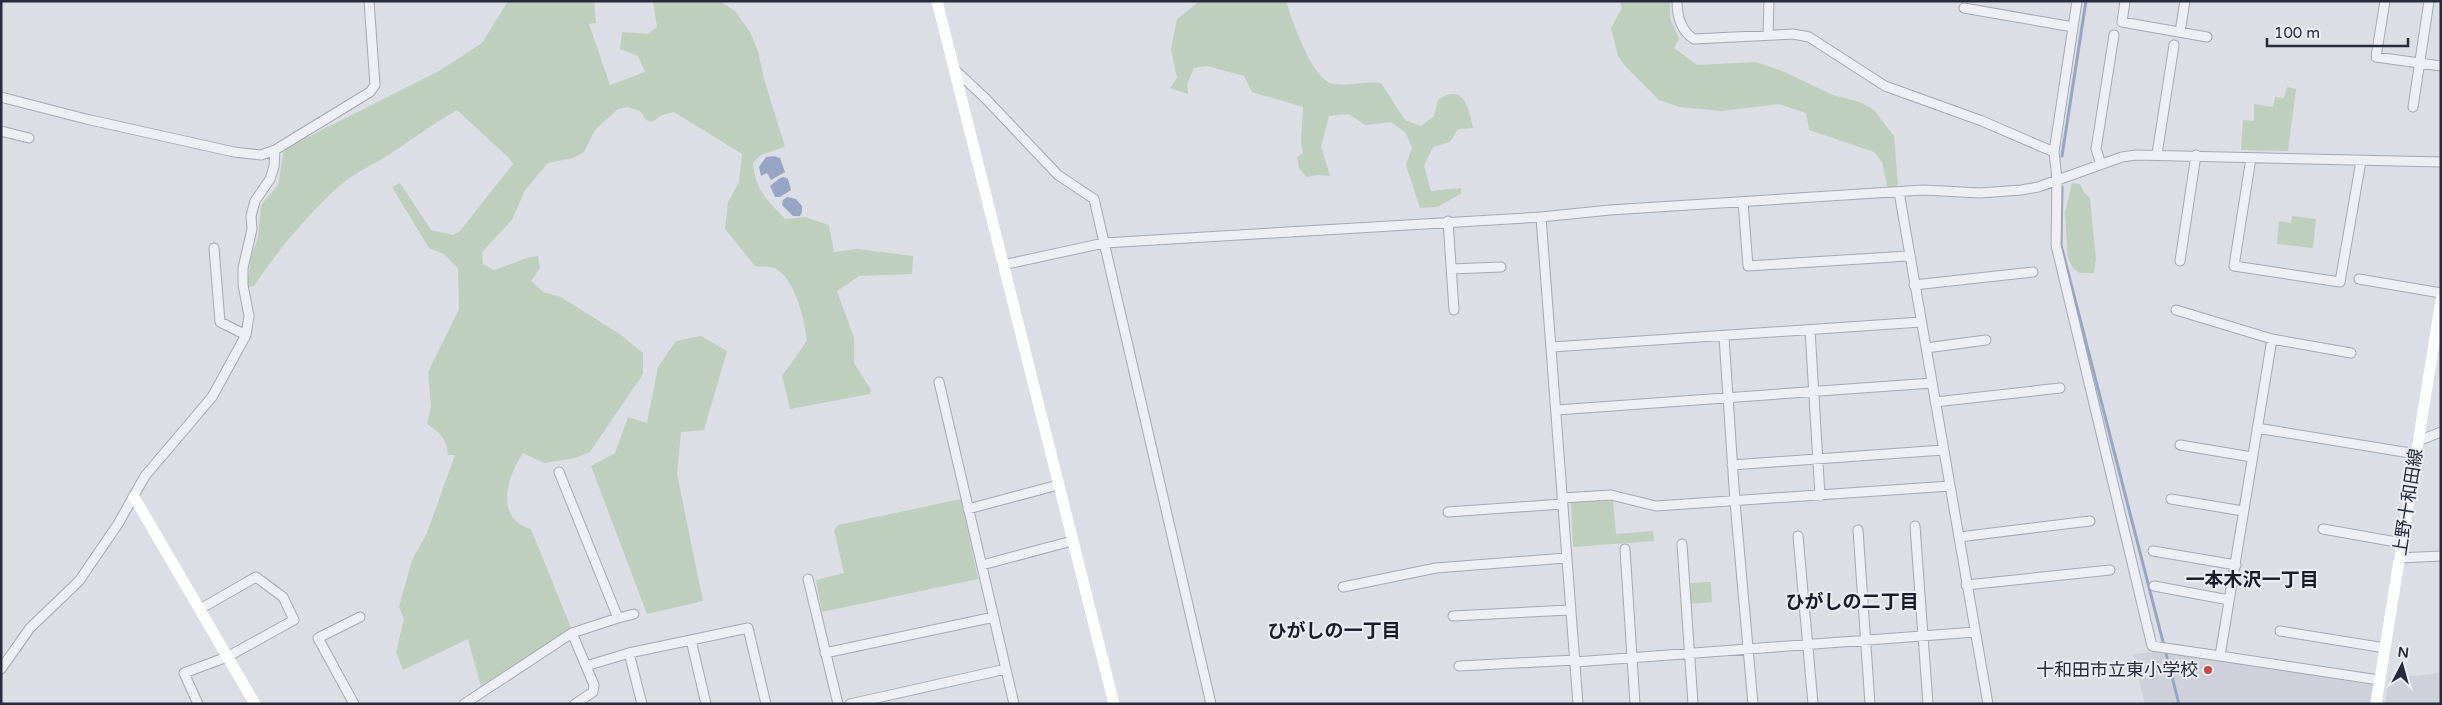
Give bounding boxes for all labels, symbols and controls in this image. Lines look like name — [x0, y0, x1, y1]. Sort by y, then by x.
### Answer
scale bar — [2267, 15, 2408, 47]
text: 100 m — [2274, 24, 2320, 42]
street label: 上野十和田線 — [2389, 447, 2427, 557]
district label: 一本木沢一丁目 — [2185, 569, 2319, 591]
district label: ひがしの二丁目 — [1785, 591, 1919, 613]
district label: ひがしの一丁目 — [1267, 620, 1401, 642]
north arrow — [2377, 640, 2427, 690]
text: N — [2397, 644, 2410, 662]
place label: 十和田市立東小学校 — [2036, 659, 2198, 681]
marker: 十和田市立東小学校 — [2202, 664, 2214, 676]

